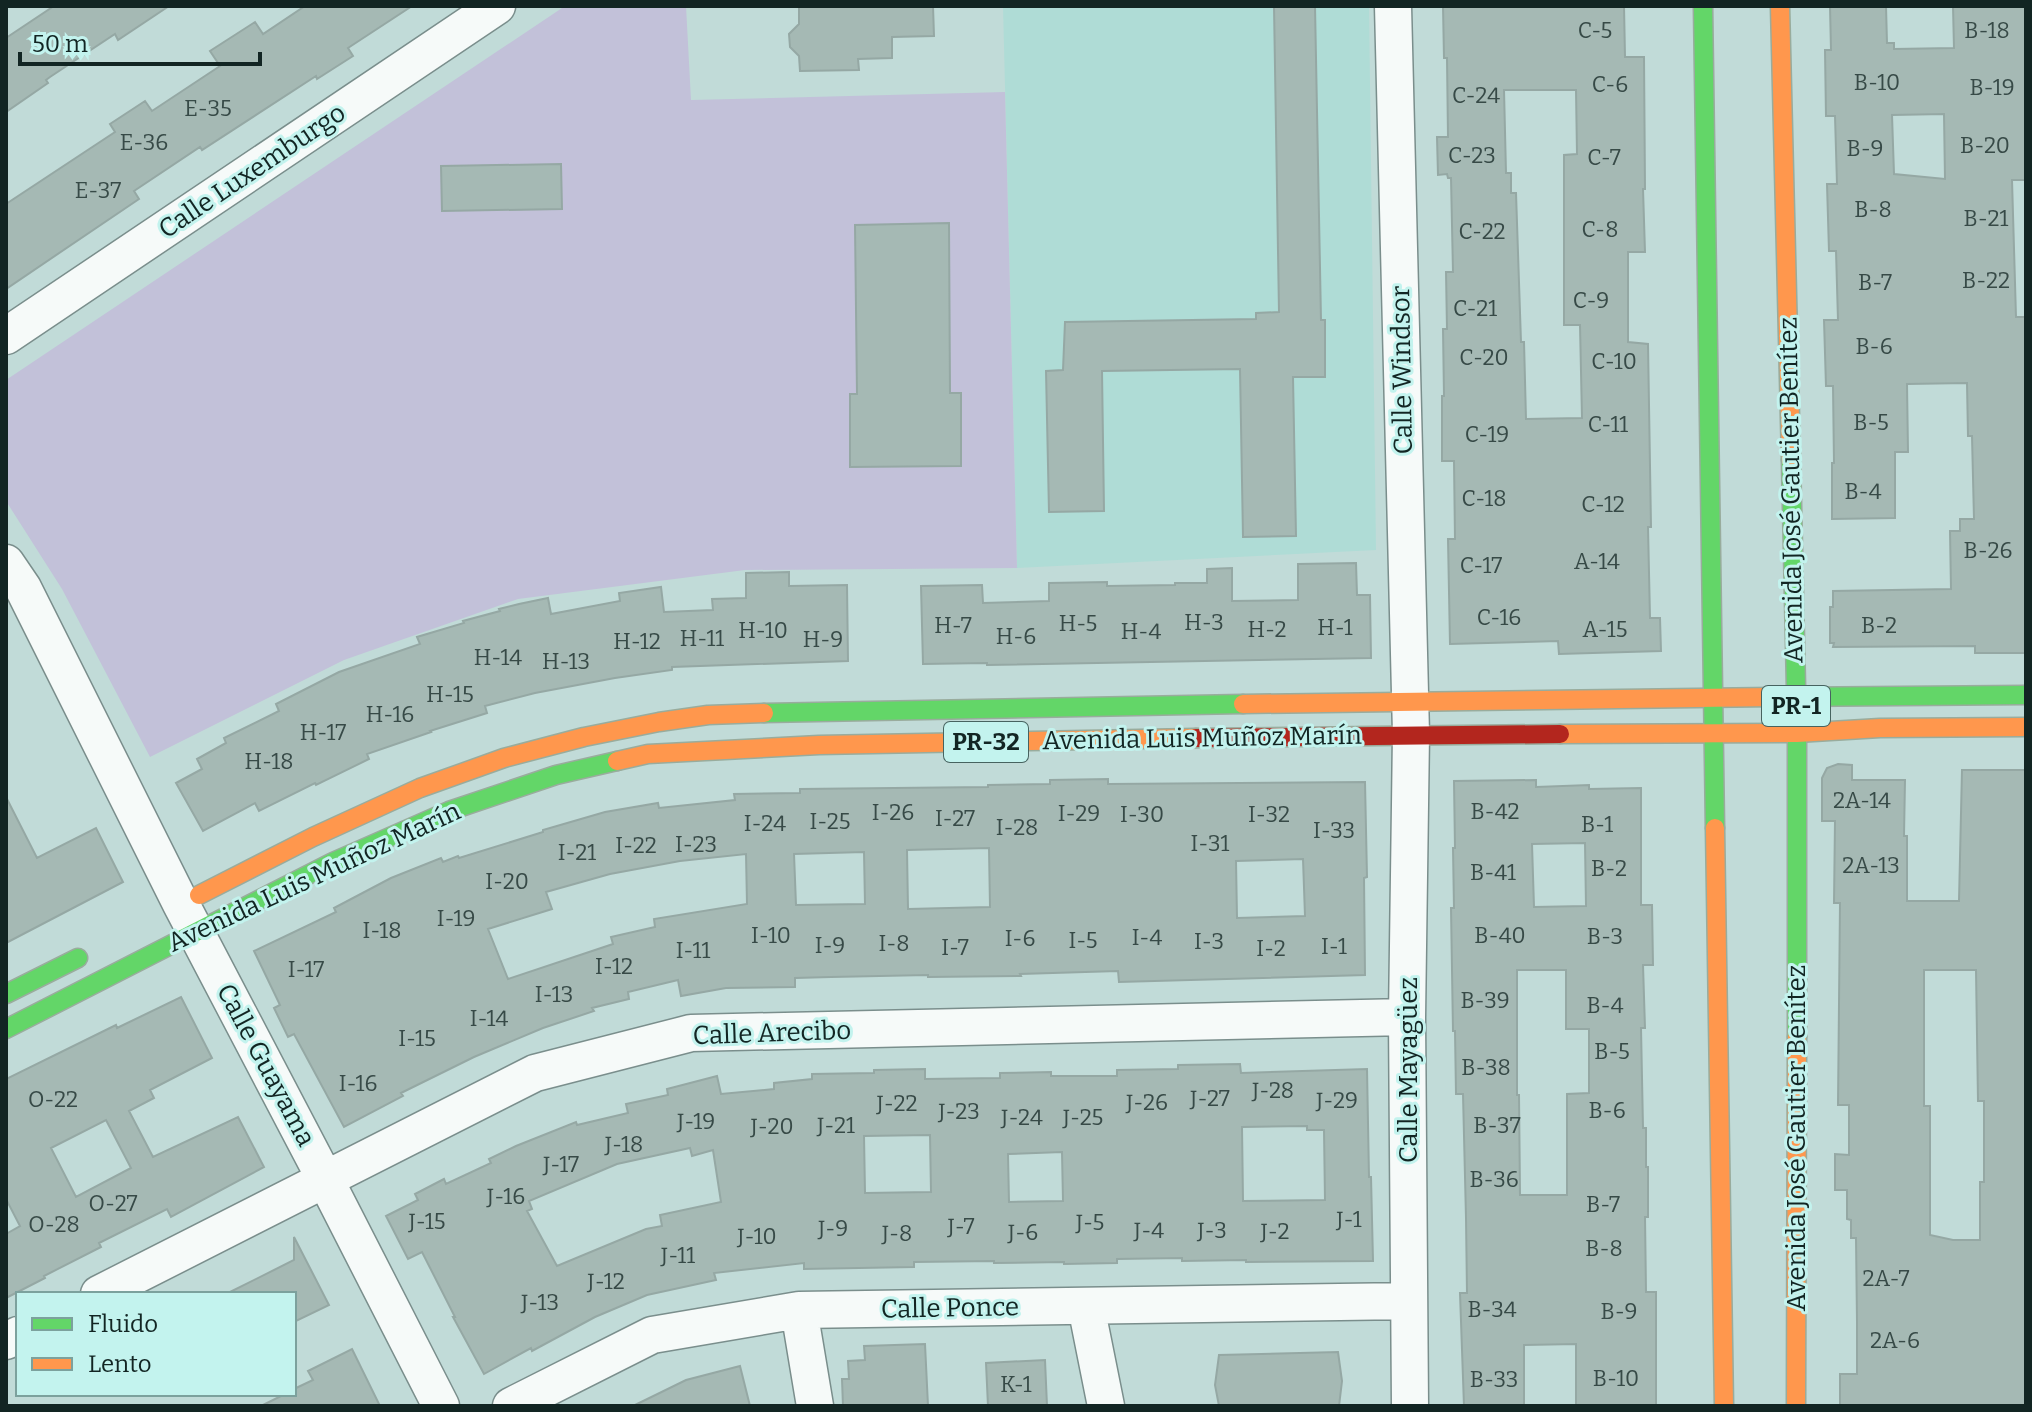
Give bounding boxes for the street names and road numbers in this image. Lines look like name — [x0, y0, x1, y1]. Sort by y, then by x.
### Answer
street label: Calle Luxemburgo — [153, 97, 351, 245]
street label: Calle Windsor — [1385, 285, 1419, 455]
street label: Avenida José Gautier Benítez — [1772, 317, 1810, 663]
road number: PR-1 — [1762, 686, 1830, 726]
street label: Avenida Luis Muñoz Marín — [1042, 720, 1363, 756]
road number: PR-32 — [944, 722, 1028, 762]
street label: Avenida Luis Muñoz Marín — [163, 795, 466, 959]
street label: Avenida José Gautier Benítez — [1781, 965, 1812, 1311]
street label: Calle Mayagüez — [1393, 977, 1424, 1163]
street label: Calle Guayama — [210, 978, 322, 1152]
street label: Calle Arecibo — [692, 1015, 852, 1051]
street label: Calle Ponce — [881, 1291, 1019, 1325]

